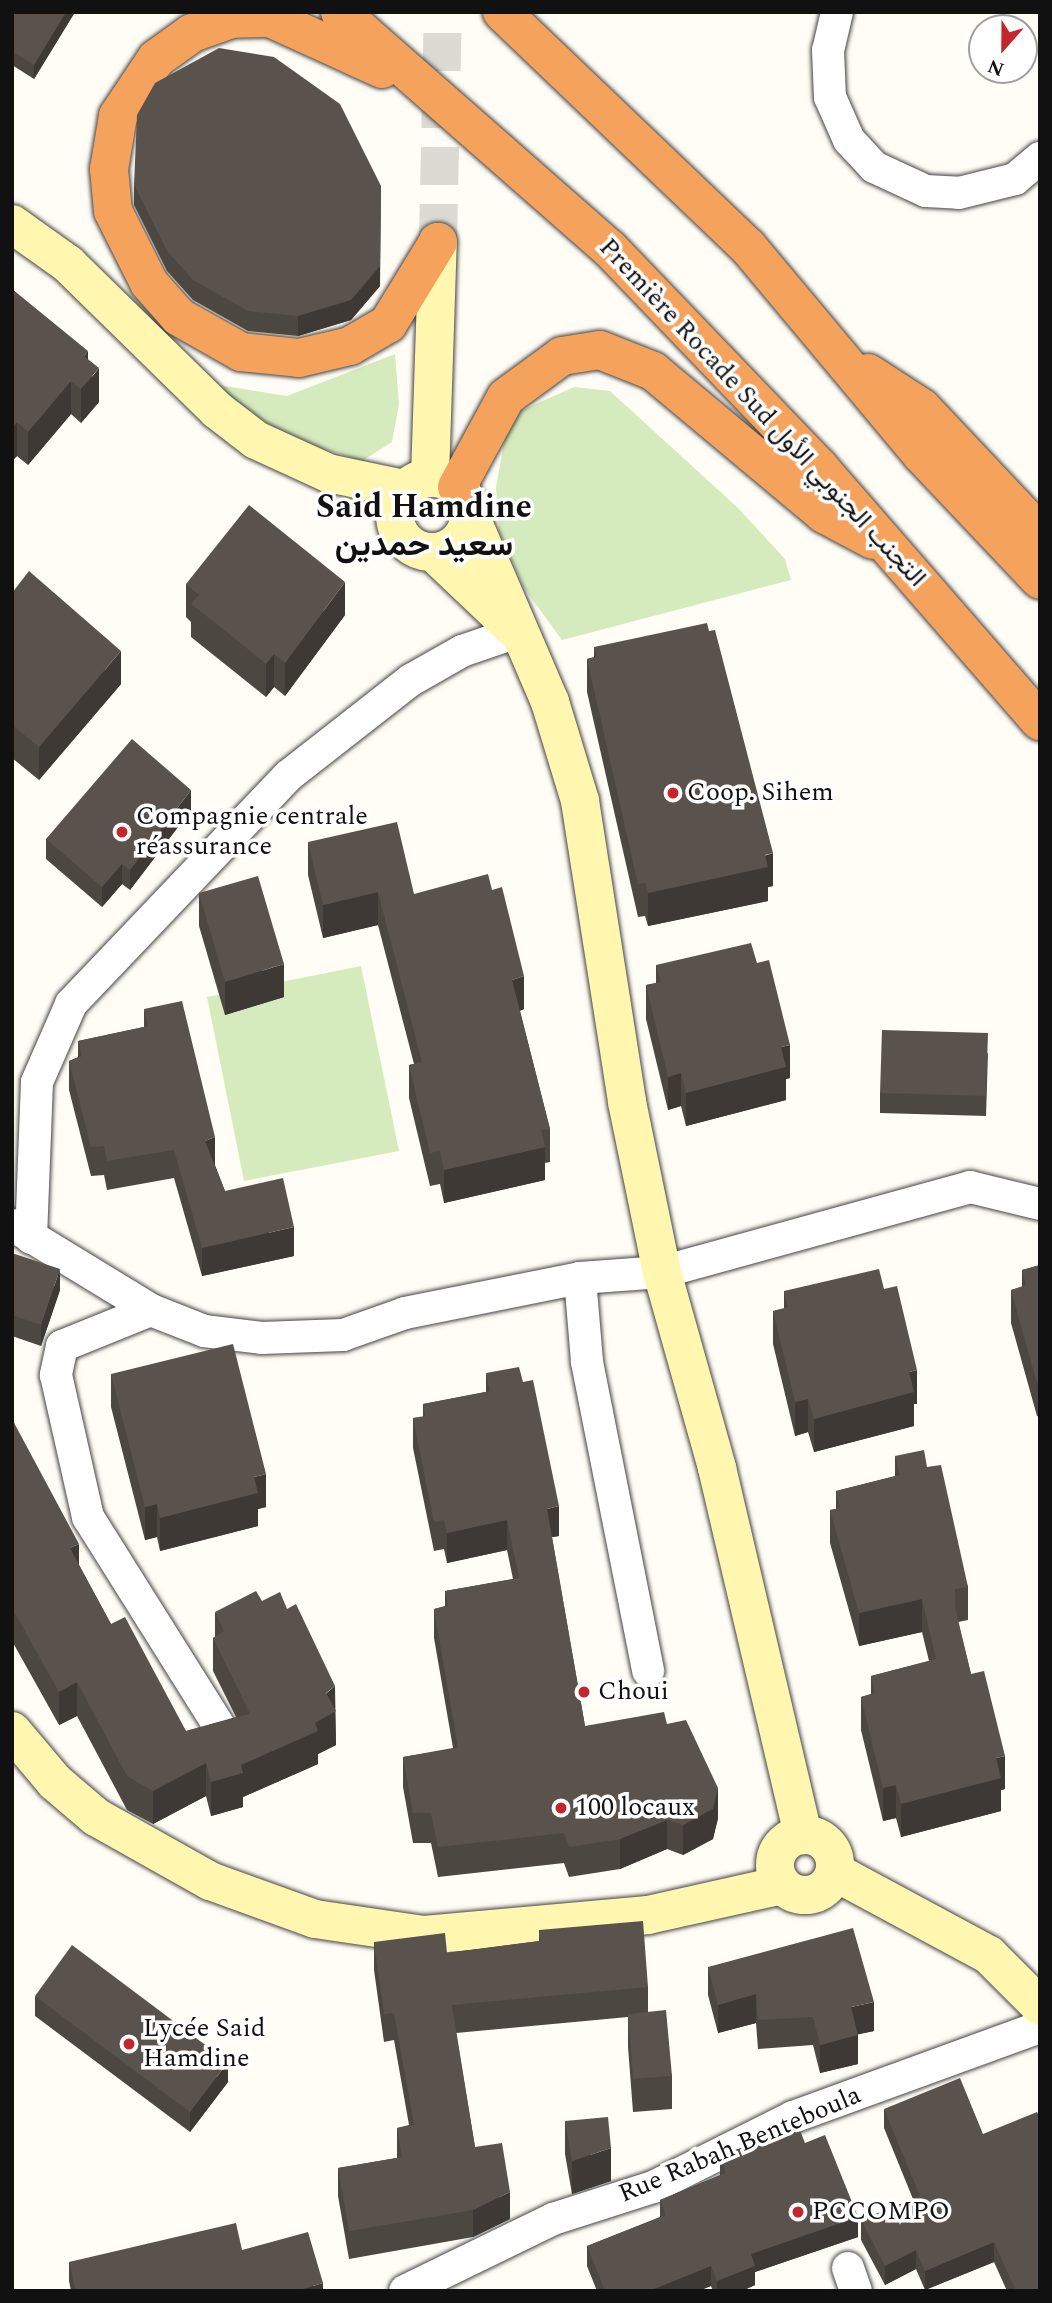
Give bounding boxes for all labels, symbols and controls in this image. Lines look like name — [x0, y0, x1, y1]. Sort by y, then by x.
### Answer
north arrow — [968, 14, 1038, 84]
text: N — [984, 51, 1008, 84]
street label: Première Rocade Sud التجنب الجنوبي الأول — [592, 232, 932, 594]
district label: Said Hamdine سعيد حمدين — [316, 488, 532, 566]
place label: Coop. Sihem — [687, 777, 834, 809]
marker: Coop. Sihem — [665, 785, 681, 801]
place label: Compagnie centrale réassurance — [136, 801, 368, 862]
marker: Compagnie centrale réassurance — [114, 824, 130, 840]
place label: Choui — [598, 1676, 669, 1708]
marker: Choui — [576, 1684, 592, 1700]
place label: 100 locaux — [575, 1792, 695, 1824]
marker: 100 locaux — [553, 1800, 569, 1816]
place label: Lycée Said Hamdine — [143, 2013, 265, 2074]
marker: Lycée Said Hamdine — [121, 2036, 137, 2052]
street label: Rue Rabah Benteboula — [614, 2080, 866, 2210]
place label: PCCOMPO — [812, 2196, 950, 2228]
marker: PCCOMPO — [790, 2204, 806, 2220]

